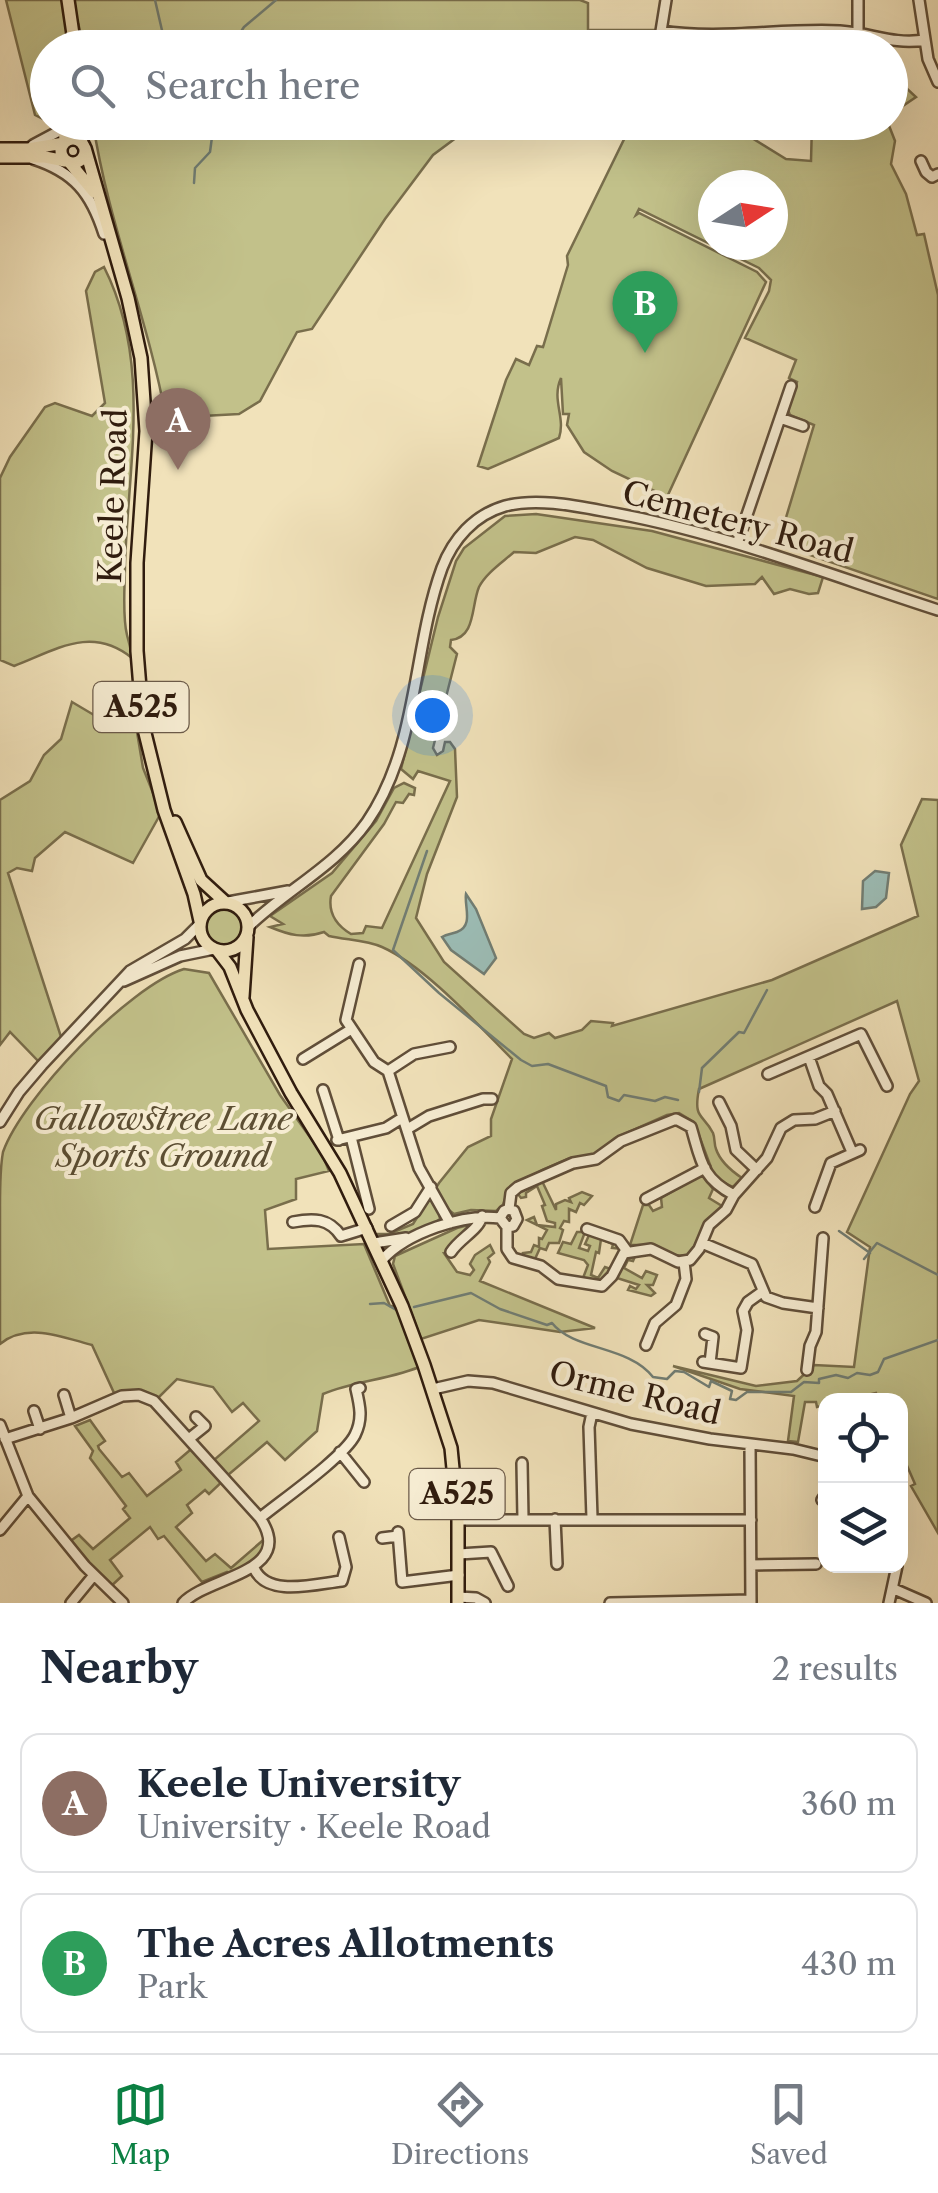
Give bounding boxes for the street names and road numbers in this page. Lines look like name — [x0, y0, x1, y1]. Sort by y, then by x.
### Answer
street label: Keele Road — [90, 408, 135, 584]
street label: Cemetery Road — [618, 472, 858, 571]
road number: A525 — [94, 682, 188, 732]
street label: Orme Road — [545, 1352, 725, 1433]
road number: A525 — [410, 1469, 504, 1519]

